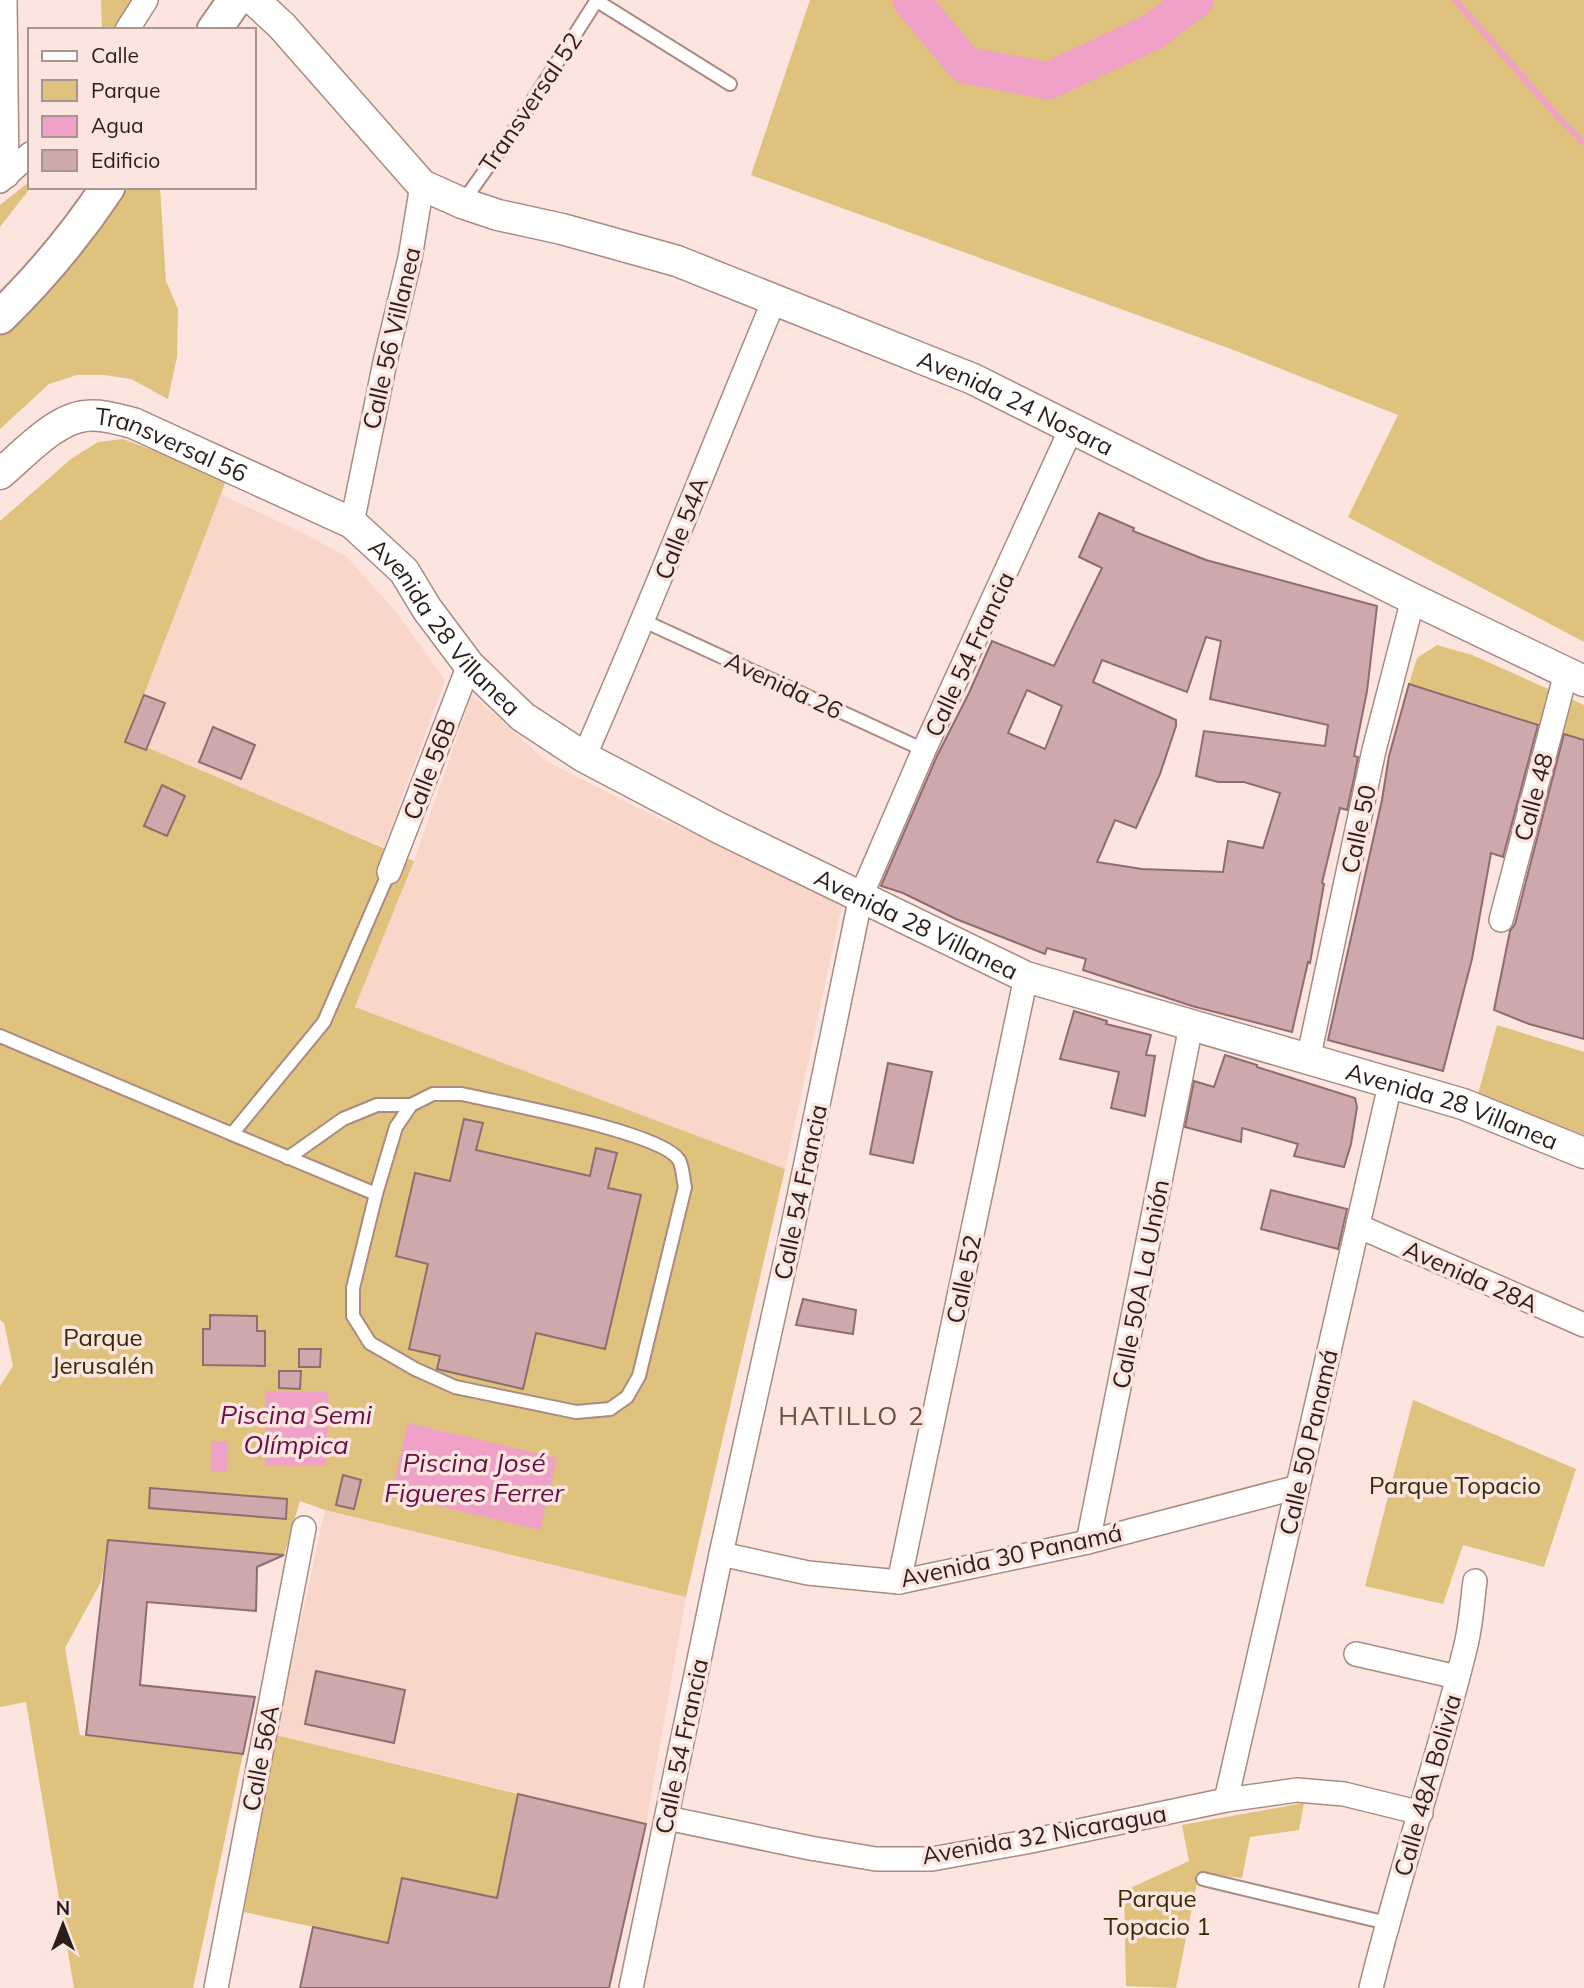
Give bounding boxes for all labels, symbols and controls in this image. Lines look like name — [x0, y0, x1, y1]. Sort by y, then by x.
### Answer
street label: Transversal 52 — [472, 26, 588, 178]
legend — [28, 28, 256, 189]
text: Calle — [91, 42, 139, 68]
text: Parque — [91, 77, 160, 103]
text: Agua — [91, 112, 144, 138]
text: Edificio — [91, 147, 160, 173]
street label: Calle 56 Villanea — [355, 244, 427, 432]
street label: Avenida 24 Nosara — [913, 344, 1119, 462]
street label: Transversal 56 — [94, 400, 252, 488]
street label: Calle 54A — [648, 472, 714, 584]
street label: Avenida 28 Villanea — [363, 532, 527, 722]
street label: Calle 54 Francia — [918, 567, 1020, 741]
street label: Avenida 26 — [720, 645, 848, 725]
street label: Calle 56B — [396, 714, 462, 824]
street label: Calle 48 — [1507, 750, 1559, 844]
street label: Calle 50 — [1334, 782, 1382, 876]
street label: Avenida 28 Villanea — [810, 862, 1023, 986]
street label: Avenida 28 Villanea — [1343, 1056, 1563, 1156]
street label: Calle 54 Francia — [767, 1102, 833, 1282]
street label: Calle 50A La Unión — [1105, 1177, 1175, 1391]
street label: Calle 52 — [939, 1232, 987, 1326]
street label: Avenida 28A — [1399, 1233, 1543, 1319]
park label: Parque Jerusalén — [52, 1322, 154, 1380]
street label: Calle 50 Panamá — [1272, 1346, 1344, 1538]
water label: Piscina Semi Olímpica — [220, 1398, 373, 1461]
district label: HATILLO 2 — [778, 1399, 926, 1432]
water label: Piscina José Figueres Ferrer — [384, 1446, 565, 1509]
park label: Parque Topacio — [1369, 1470, 1541, 1500]
street label: Avenida 30 Panamá — [897, 1517, 1125, 1593]
street label: Calle 54 Francia — [648, 1656, 714, 1836]
street label: Calle 48A Bolivia — [1387, 1690, 1467, 1880]
street label: Calle 56A — [235, 1702, 285, 1814]
street label: Avenida 32 Nicaragua — [919, 1798, 1169, 1870]
park label: Parque Topacio 1 — [1103, 1883, 1211, 1941]
north arrow — [28, 1890, 98, 1960]
text: N — [56, 1896, 70, 1920]

